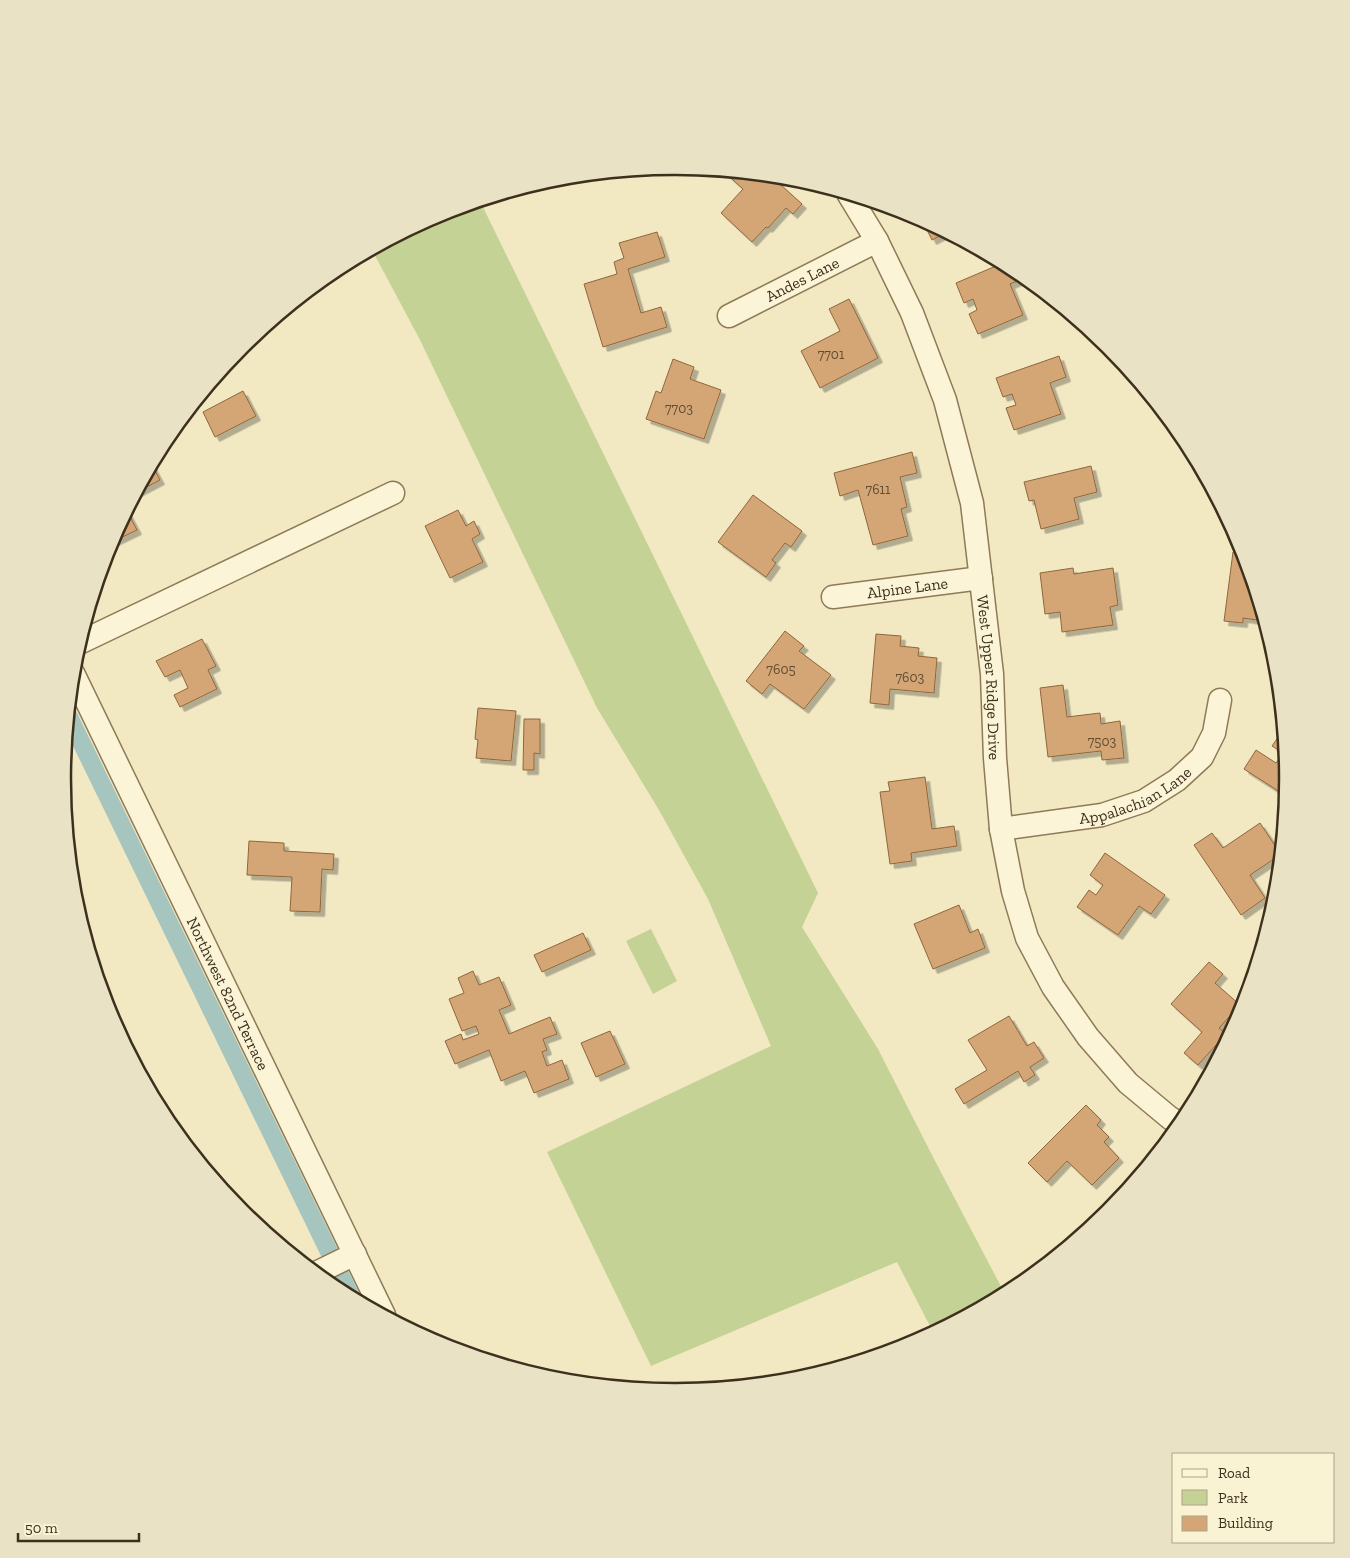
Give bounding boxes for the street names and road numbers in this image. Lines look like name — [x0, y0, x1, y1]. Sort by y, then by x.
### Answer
street label: Andes Lane — [762, 252, 842, 305]
street label: Alpine Lane — [866, 573, 949, 602]
street label: West Upper Ridge Drive — [973, 594, 1005, 760]
street label: Appalachian Lane — [1078, 762, 1195, 828]
street label: Northwest 82nd Terrace — [183, 914, 273, 1073]

